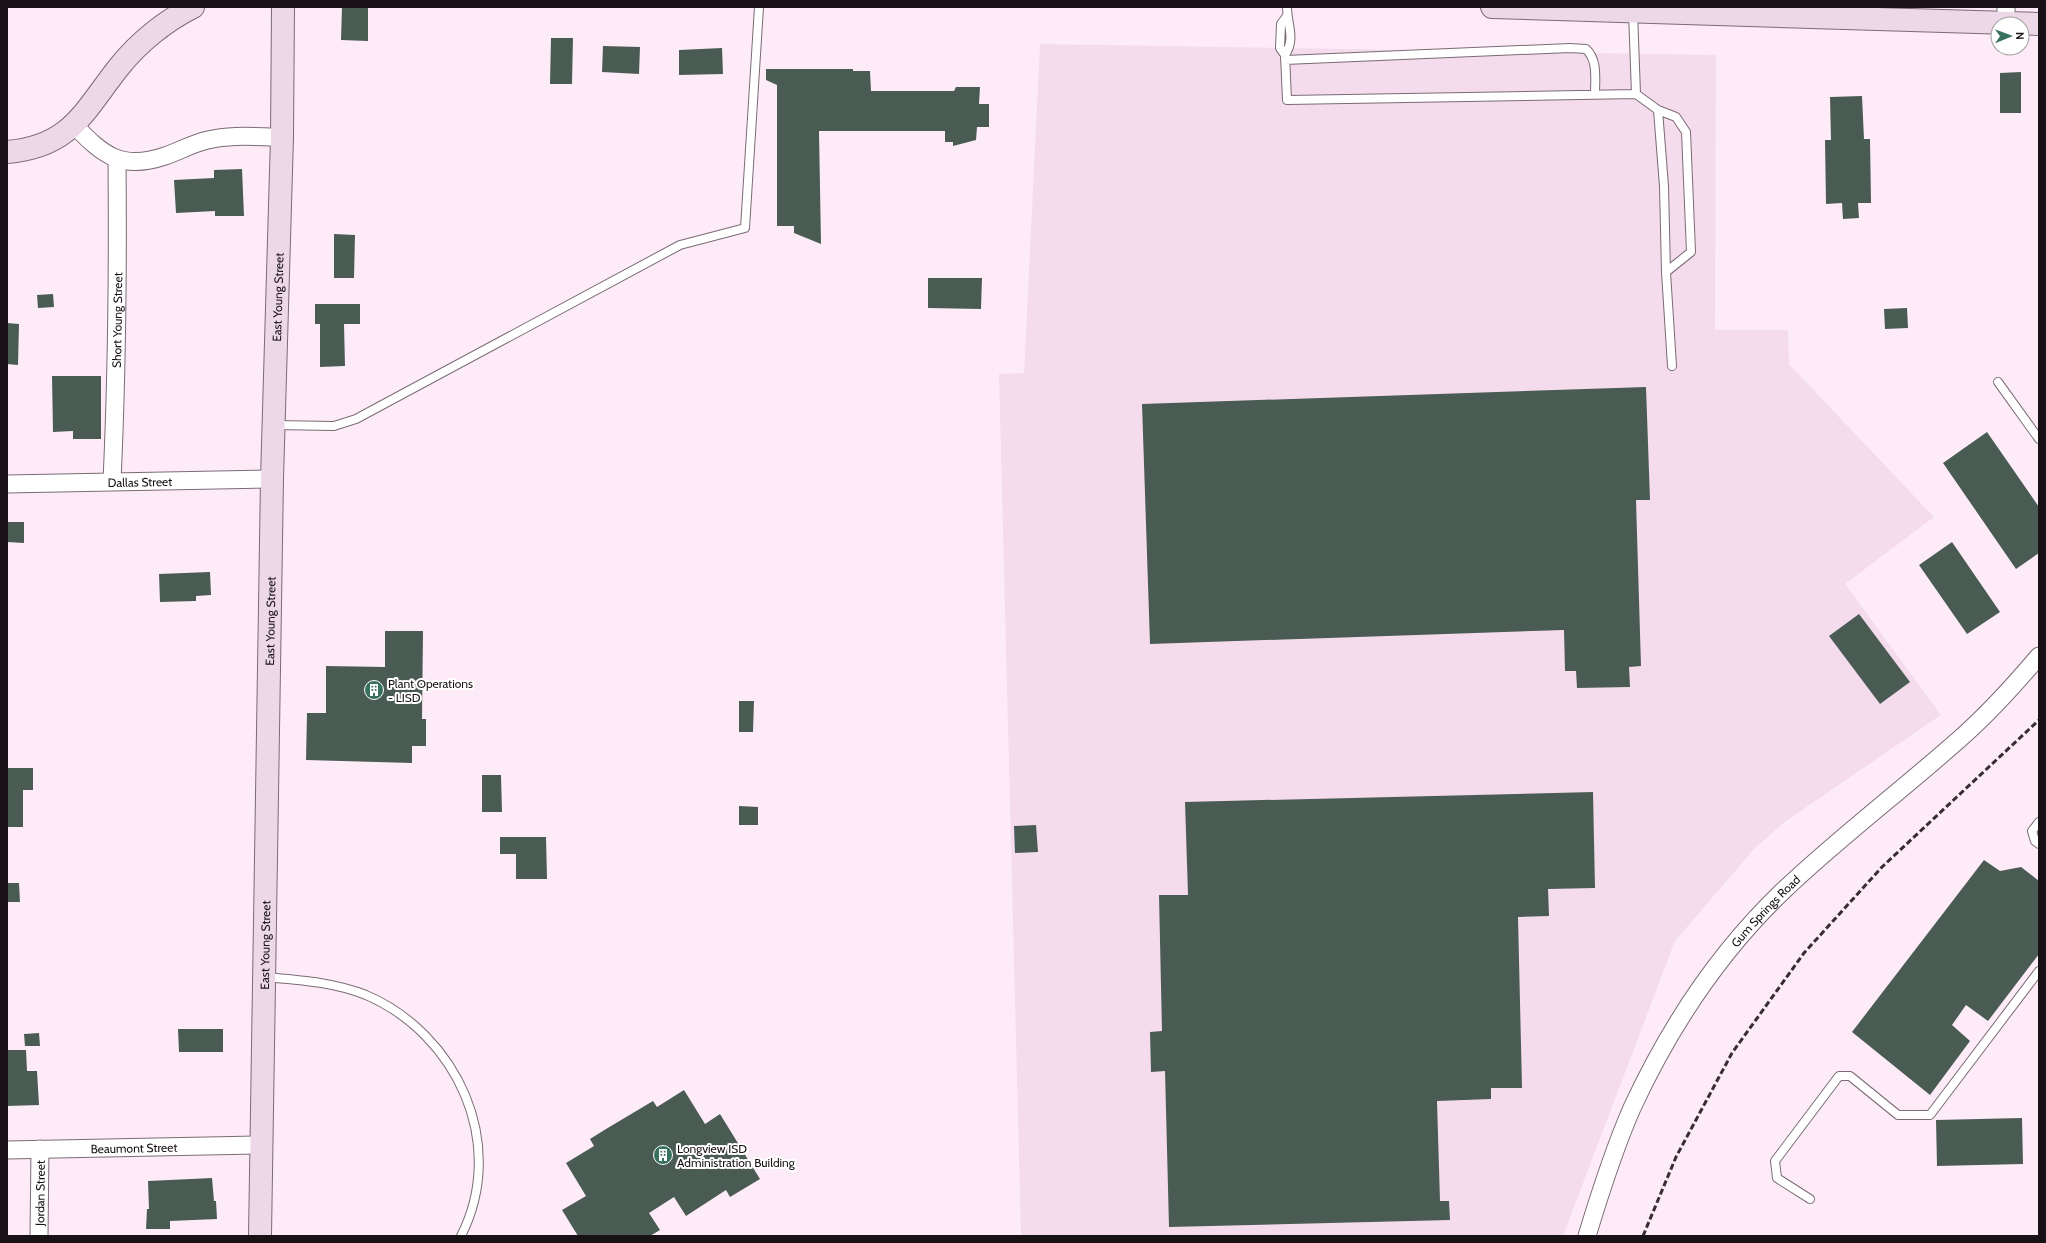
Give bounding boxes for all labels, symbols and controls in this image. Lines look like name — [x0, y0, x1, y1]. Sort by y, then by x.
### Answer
north arrow — [1990, 16, 2030, 56]
text: N — [2013, 32, 2027, 40]
street label: East Young Street — [269, 252, 286, 342]
street label: Short Young Street — [108, 272, 125, 368]
street label: Dallas Street — [108, 473, 172, 490]
street label: East Young Street — [262, 576, 278, 666]
place label: Plant Operations - LISD — [388, 676, 473, 705]
building icon: Plant Operations - LISD — [363, 679, 385, 701]
street label: Gum Springs Road — [1727, 872, 1803, 950]
street label: East Young Street — [256, 900, 273, 990]
street label: Beaumont Street — [90, 1139, 178, 1156]
place label: Longview ISD Administration Building — [677, 1141, 796, 1170]
building icon: Longview ISD Administration Building — [652, 1144, 674, 1166]
street label: Jordan Street — [32, 1160, 47, 1227]

